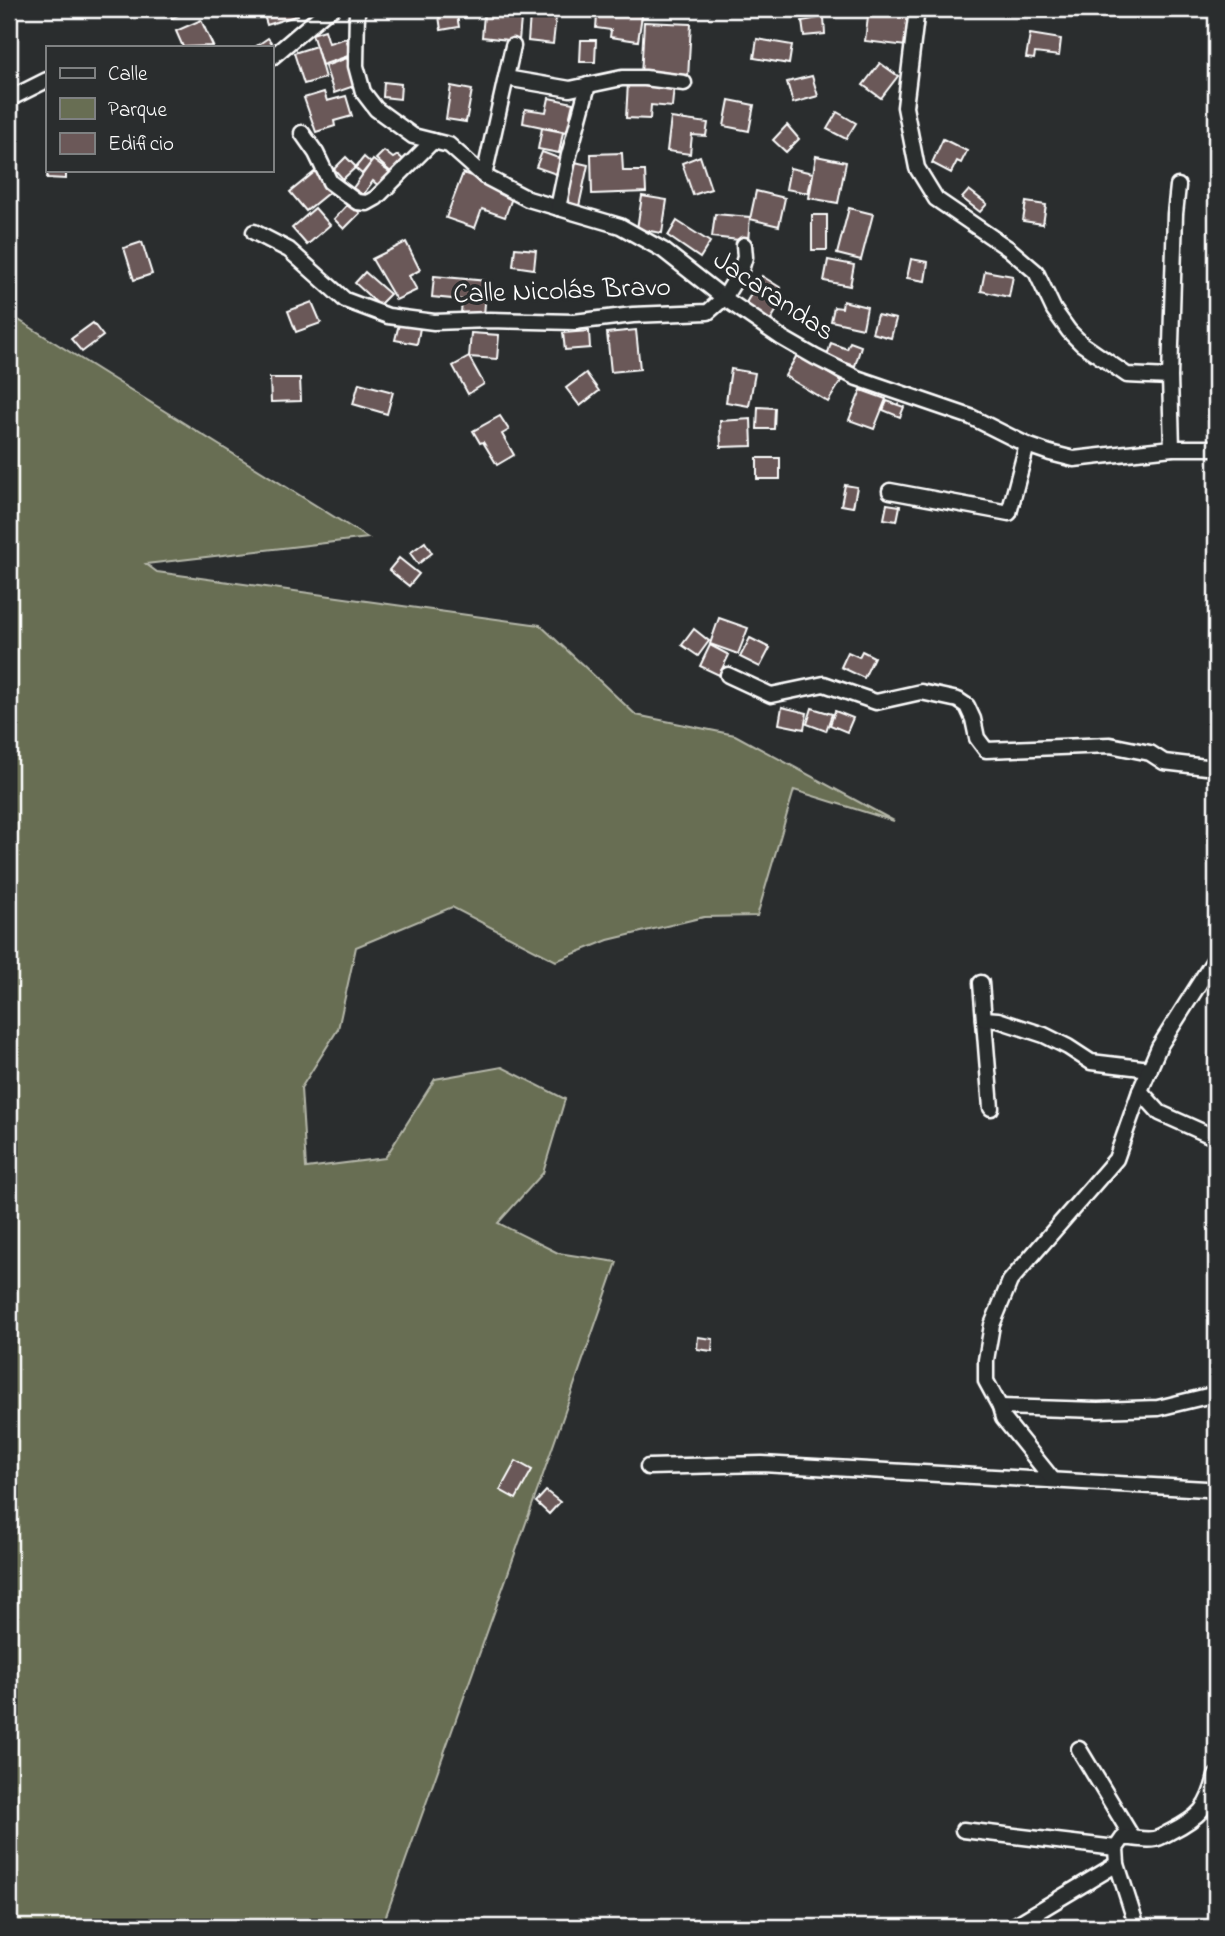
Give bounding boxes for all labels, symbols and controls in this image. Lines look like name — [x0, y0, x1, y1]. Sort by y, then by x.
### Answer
legend — [46, 46, 273, 172]
text: Calle — [108, 60, 148, 90]
text: Parque — [108, 96, 167, 126]
text: Edificio — [108, 130, 174, 160]
street label: Jacarandas — [704, 241, 842, 353]
street label: Calle Nicolás Bravo — [453, 268, 671, 316]

